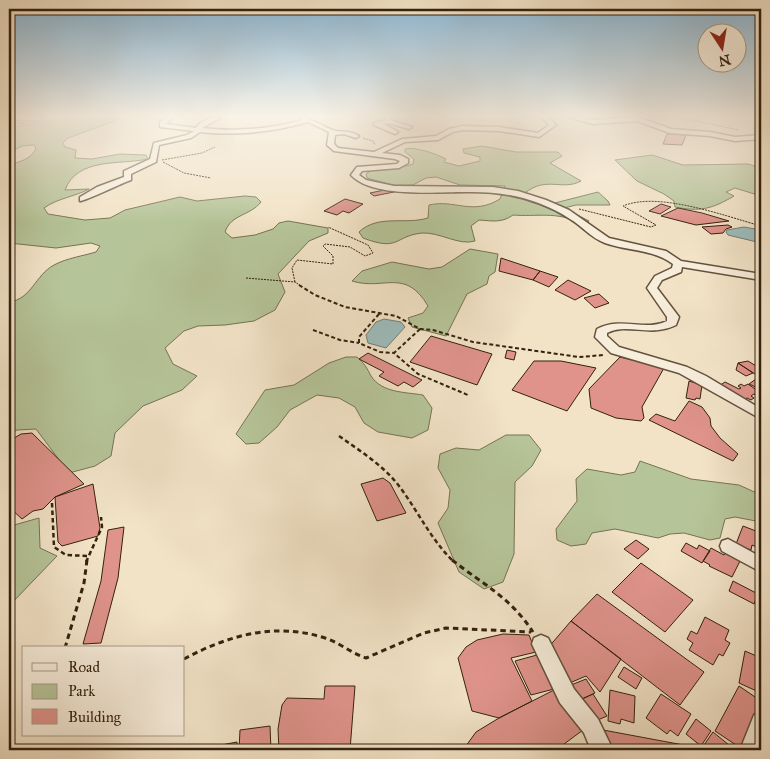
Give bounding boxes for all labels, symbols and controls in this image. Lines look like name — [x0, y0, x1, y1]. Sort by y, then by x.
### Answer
north arrow — [698, 22, 748, 72]
text: N — [717, 51, 732, 70]
legend — [22, 646, 185, 736]
text: Road — [68, 658, 100, 676]
text: Park — [68, 682, 95, 700]
text: Building — [68, 708, 122, 726]

